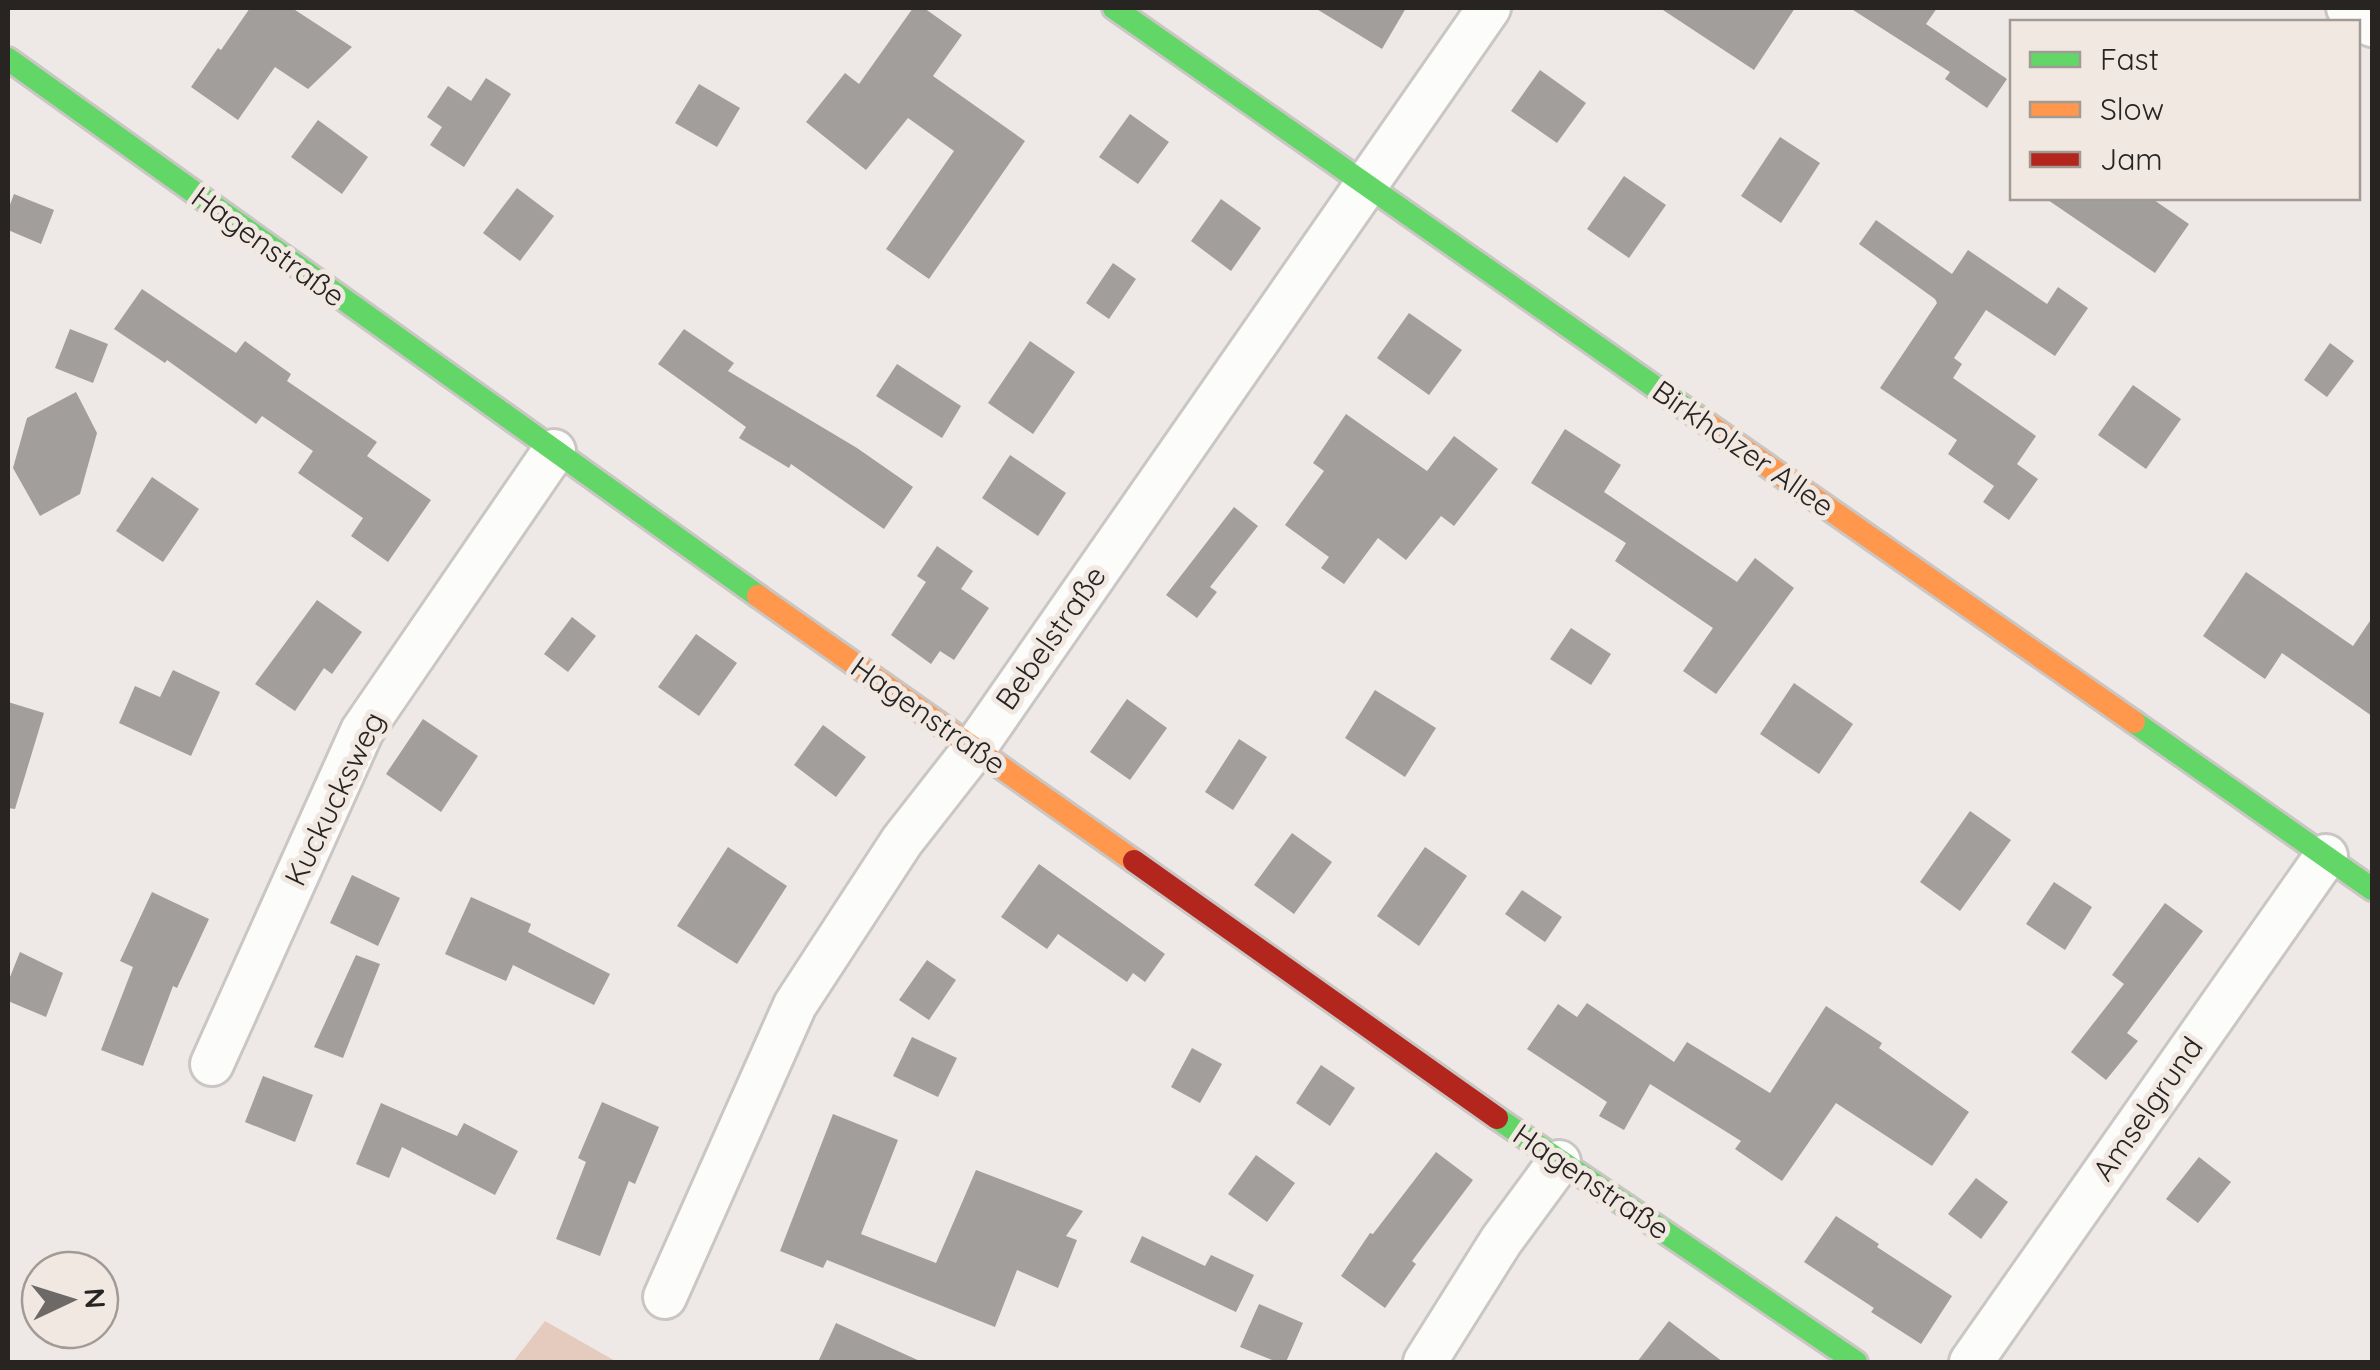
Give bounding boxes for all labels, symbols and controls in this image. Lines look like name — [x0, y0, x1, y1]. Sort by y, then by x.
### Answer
legend — [2010, 20, 2360, 200]
text: Fast — [2100, 40, 2159, 78]
text: Slow — [2100, 90, 2164, 128]
text: Jam — [2100, 140, 2163, 178]
street label: Hagenstraße — [184, 178, 353, 315]
street label: Birkholzer Allee — [1645, 372, 1842, 525]
street label: Bebelstraße — [987, 558, 1114, 717]
street label: Hagenstraße — [844, 648, 1014, 783]
street label: Kuckucksweg — [276, 705, 393, 892]
street label: Amselgrund — [2084, 1029, 2211, 1188]
street label: Hagenstraße — [1506, 1115, 1677, 1248]
north arrow — [20, 1250, 120, 1350]
text: N — [77, 1287, 114, 1310]

